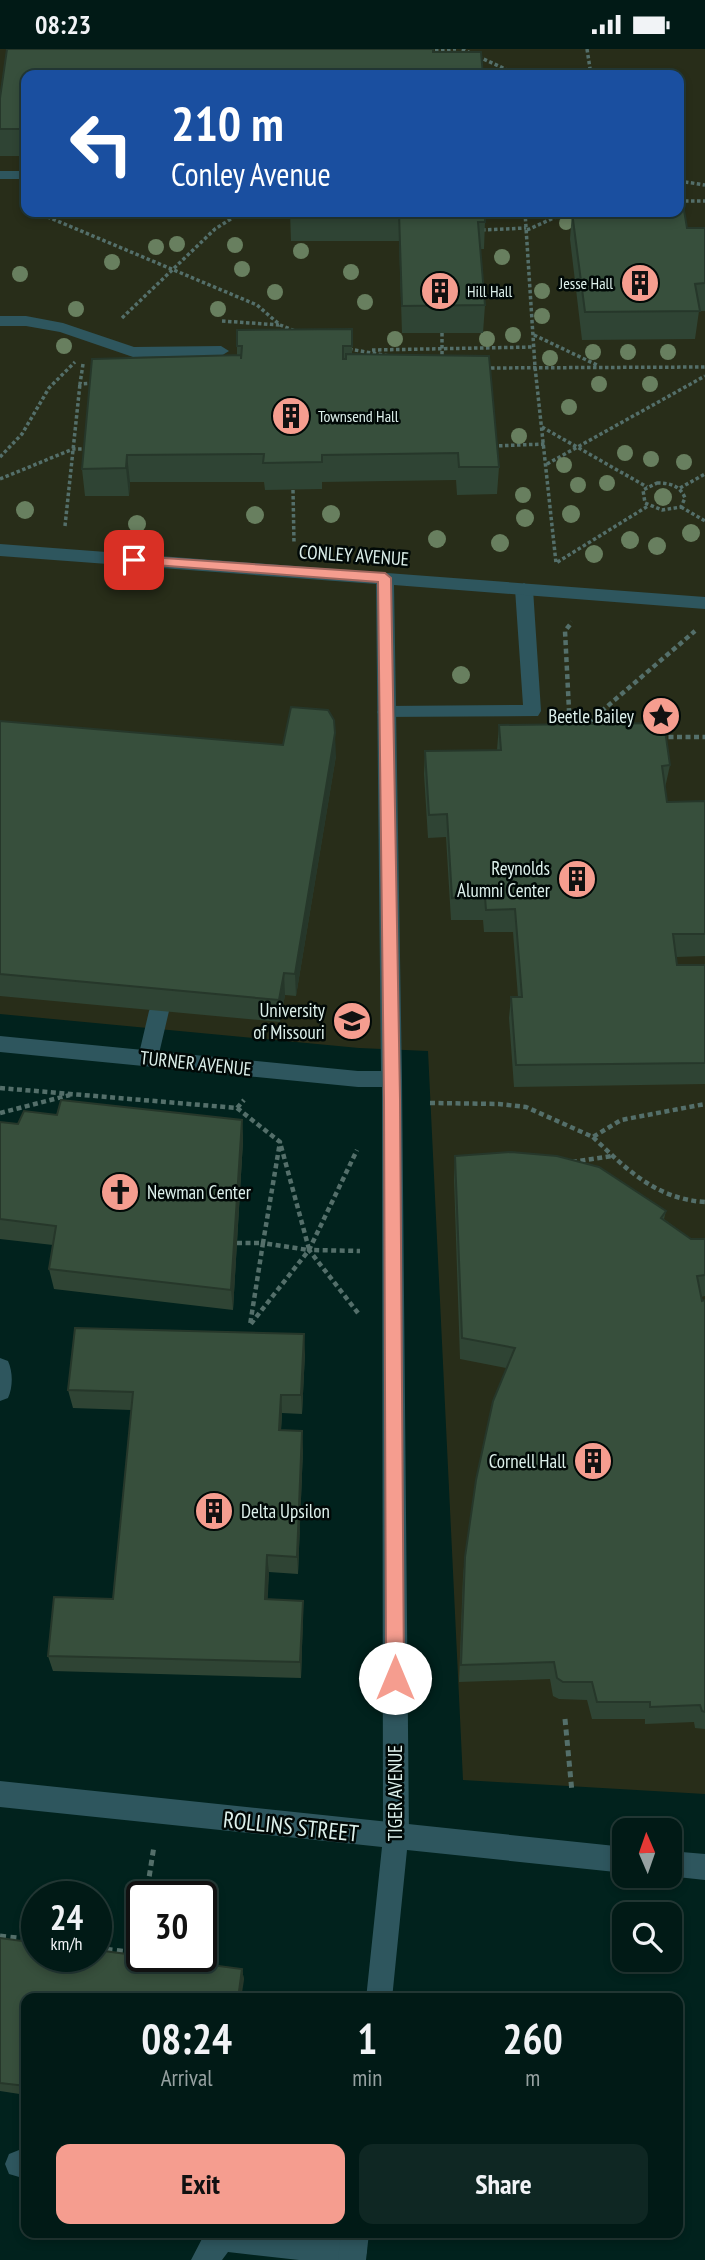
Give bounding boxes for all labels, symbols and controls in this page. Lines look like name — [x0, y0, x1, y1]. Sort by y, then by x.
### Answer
text: 08:23 — [35, 8, 91, 41]
text: 210 m — [171, 91, 284, 155]
icon: left — [56, 98, 147, 189]
text: Conley Avenue — [171, 153, 331, 195]
building icon: Jesse Hall — [619, 262, 661, 304]
building icon: Hill Hall — [419, 270, 461, 312]
place label: Jesse Hall — [558, 273, 613, 293]
place label: Hill Hall — [467, 281, 513, 301]
building icon: Townsend Hall — [270, 395, 312, 437]
place label: Townsend Hall — [318, 406, 399, 426]
pin — [104, 530, 164, 590]
street label: CONLEY AVENUE — [298, 539, 410, 571]
icon: arrive — [115, 541, 153, 579]
place icon: Beetle Bailey — [640, 695, 682, 737]
place label: Beetle Bailey — [548, 704, 635, 728]
place label: Reynolds Alumni Center — [457, 856, 551, 902]
building icon: Reynolds Alumni Center — [556, 858, 598, 900]
place label: University of Missouri — [253, 998, 326, 1044]
school or university icon: University of Missouri — [331, 1000, 373, 1042]
street label: TURNER AVENUE — [139, 1045, 253, 1081]
church icon: Newman Center — [99, 1171, 141, 1213]
place label: Newman Center — [147, 1180, 252, 1204]
building icon: Cornell Hall — [572, 1440, 614, 1482]
place label: Cornell Hall — [489, 1449, 567, 1473]
building icon: Delta Upsilon — [193, 1490, 235, 1532]
place label: Delta Upsilon — [241, 1499, 330, 1523]
position arrow — [358, 1641, 432, 1715]
street label: TIGER AVENUE — [383, 1745, 407, 1841]
street label: ROLLINS STREET — [222, 1804, 360, 1848]
north arrow — [612, 1818, 682, 1888]
map controls — [612, 1818, 682, 1972]
speed limit sign: 30 — [126, 1881, 217, 1972]
text: 24 — [50, 1894, 83, 1940]
button: search — [612, 1902, 682, 1972]
text: km/h — [51, 1932, 82, 1955]
text: 08:24 — [141, 2011, 232, 2066]
text: 1 — [357, 2011, 377, 2066]
text: 260 — [503, 2011, 563, 2066]
text: Arrival — [161, 2063, 213, 2092]
text: min — [352, 2063, 382, 2092]
text: m — [525, 2063, 540, 2092]
button: Exit — [56, 2144, 345, 2224]
button: Share — [359, 2144, 648, 2224]

